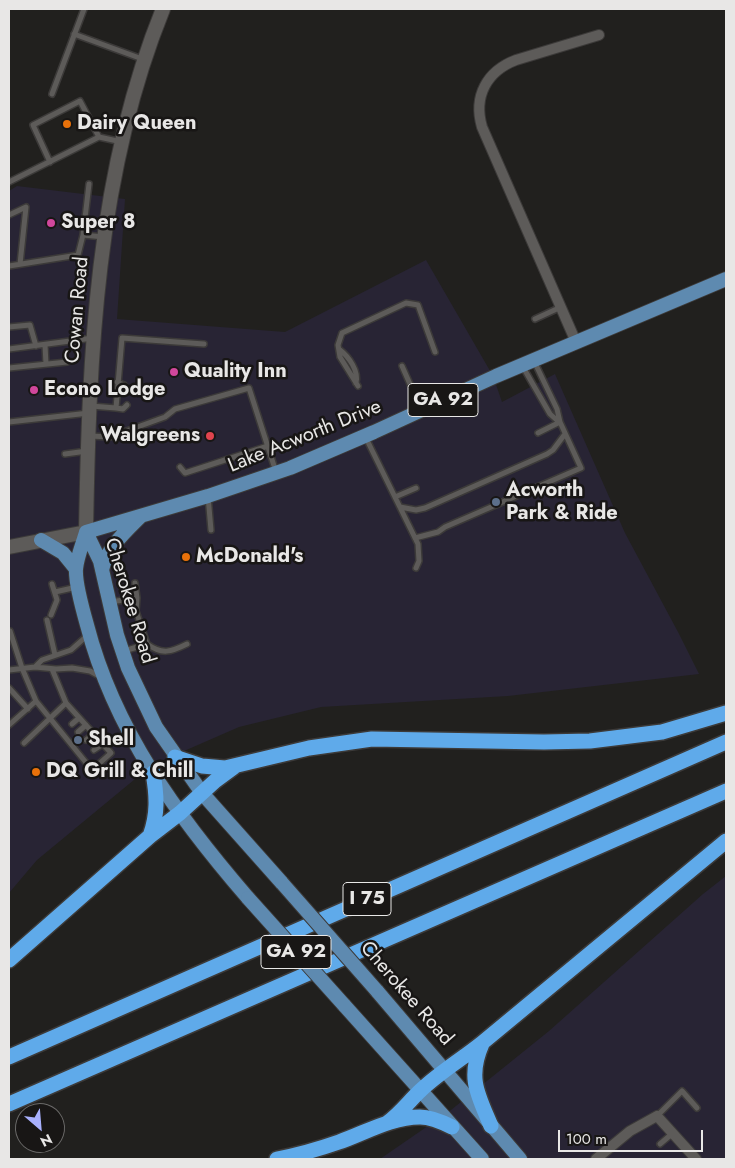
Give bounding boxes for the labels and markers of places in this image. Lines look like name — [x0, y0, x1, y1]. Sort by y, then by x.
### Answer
place label: Dairy Queen — [77, 112, 196, 136]
marker: Dairy Queen — [61, 118, 73, 130]
place label: Super 8 — [61, 211, 136, 235]
marker: Super 8 — [45, 217, 57, 229]
place label: Quality Inn — [184, 360, 287, 384]
marker: Quality Inn — [168, 366, 180, 378]
place label: Econo Lodge — [44, 378, 165, 402]
marker: Econo Lodge — [28, 384, 40, 396]
place label: Walgreens — [101, 424, 200, 448]
marker: Walgreens — [204, 430, 216, 442]
place label: Acworth Park & Ride — [506, 479, 618, 526]
marker: Acworth Park & Ride — [490, 496, 502, 508]
place label: McDonald's — [196, 545, 303, 569]
marker: McDonald's — [180, 551, 192, 563]
place label: Shell — [88, 728, 134, 752]
marker: Shell — [72, 734, 84, 746]
place label: DQ Grill & Chill — [46, 760, 193, 784]
marker: DQ Grill & Chill — [30, 766, 42, 778]

